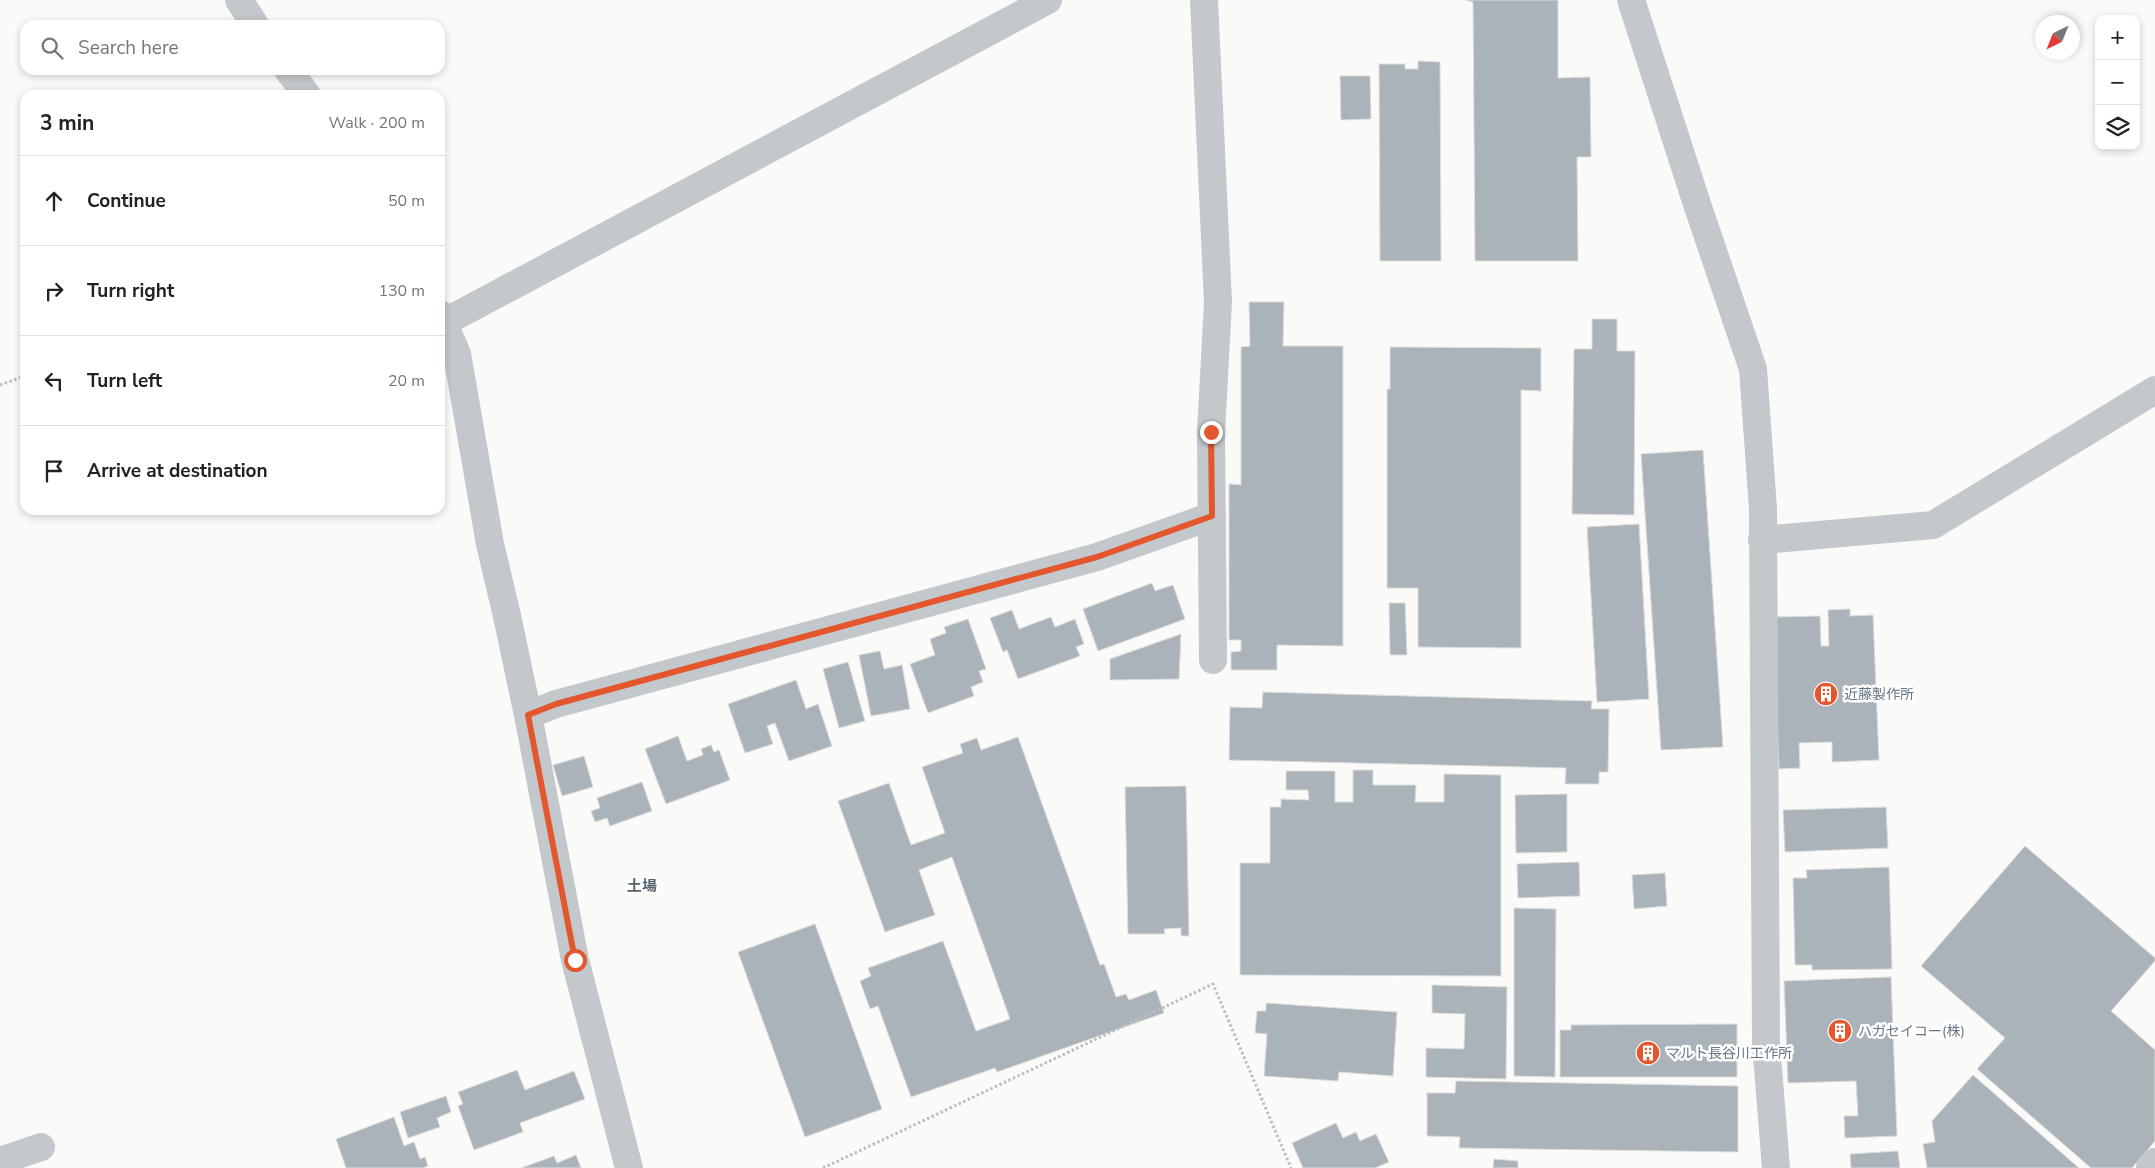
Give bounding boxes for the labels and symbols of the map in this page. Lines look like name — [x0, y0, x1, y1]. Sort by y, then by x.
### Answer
north arrow — [2035, 15, 2080, 60]
route end — [1200, 421, 1223, 444]
building icon: 近藤製作所 — [1813, 681, 1839, 707]
place label: 近藤製作所 — [1844, 685, 1914, 704]
district label: 土場 — [627, 876, 657, 896]
route start — [564, 949, 587, 972]
building icon: ハガセイコー(株) — [1827, 1018, 1853, 1044]
place label: ハガセイコー(株) — [1858, 1022, 1965, 1041]
building icon: マルト長谷川工作所 — [1635, 1040, 1661, 1066]
place label: マルト長谷川工作所 — [1666, 1044, 1792, 1063]

